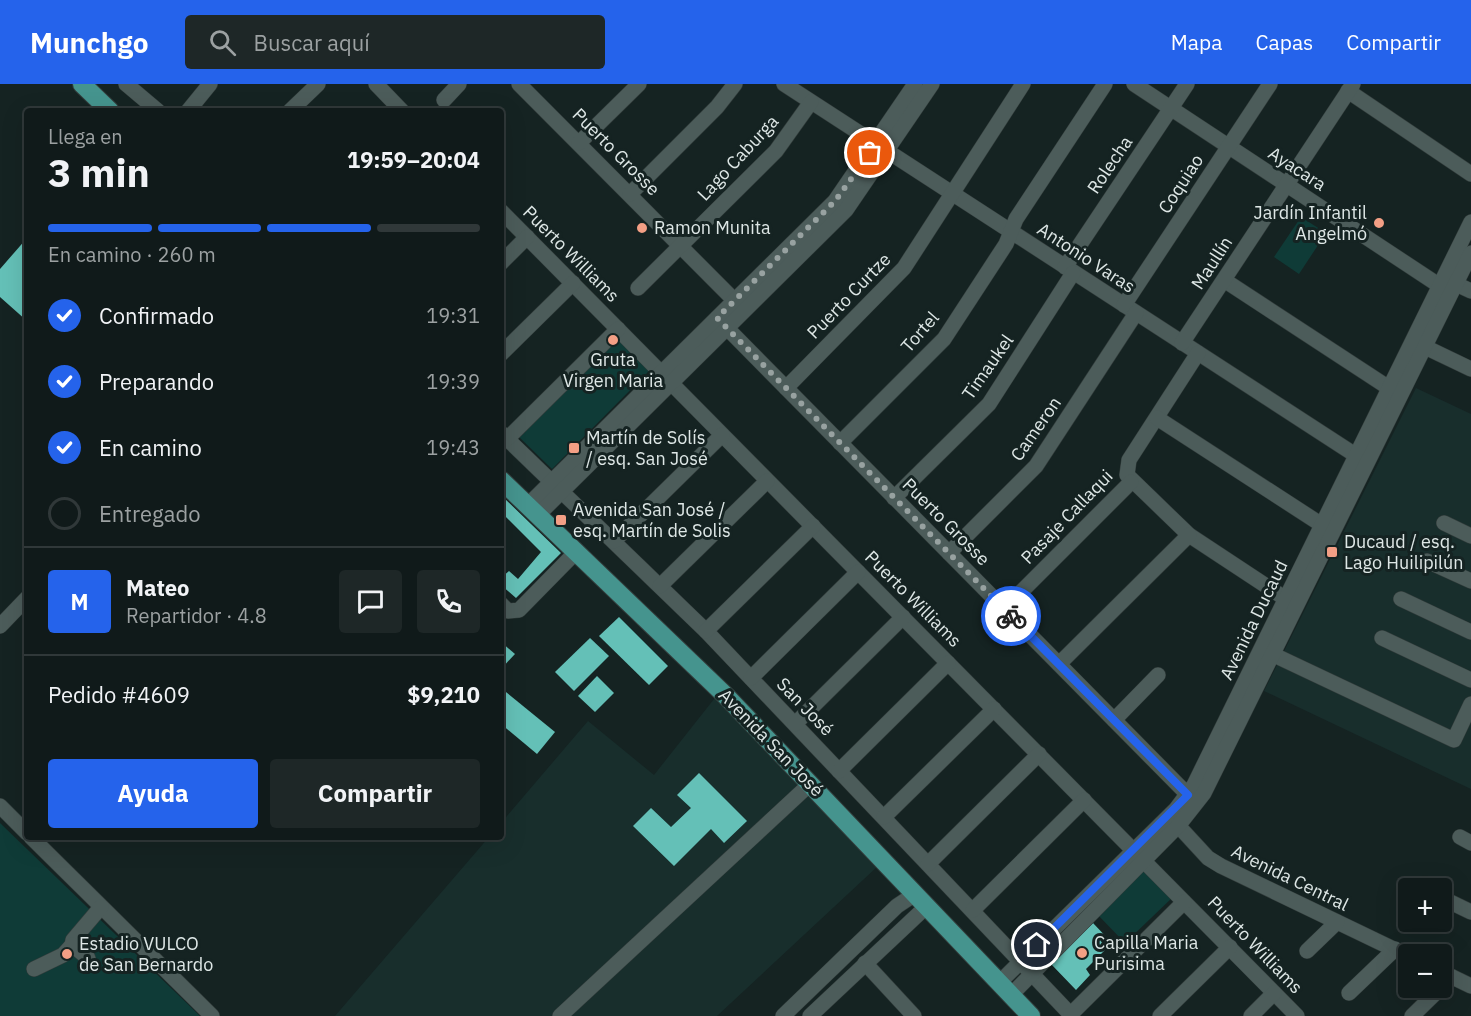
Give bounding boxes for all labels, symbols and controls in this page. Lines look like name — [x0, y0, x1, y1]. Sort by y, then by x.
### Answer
search box — [185, 15, 605, 69]
text: Munchgo — [30, 24, 149, 61]
icon: search — [206, 26, 239, 59]
text: Buscar aquí — [254, 28, 370, 57]
text: Mapa — [1171, 28, 1222, 56]
text: Capas — [1255, 28, 1313, 56]
text: Compartir — [1346, 28, 1441, 56]
street label: Puerto Grosse — [568, 103, 665, 200]
street label: Lago Caburga — [692, 110, 783, 205]
text: Llega en — [48, 123, 123, 150]
pin — [844, 127, 895, 178]
street label: Rolecha — [1082, 131, 1138, 198]
icon: bag — [853, 136, 886, 169]
street label: Ayacara — [1264, 141, 1331, 196]
text: 19:59–20:04 — [347, 145, 480, 174]
text: 3 min — [48, 147, 150, 198]
street label: Coquiao — [1153, 150, 1208, 218]
street label: Puerto Williams — [518, 201, 624, 307]
place label: Jardín Infantil Angelmó — [1253, 201, 1367, 245]
place label: Ramon Munita — [654, 216, 771, 239]
marker: Jardín Infantil Angelmó — [1372, 216, 1386, 230]
street label: Antonio Varas — [1033, 217, 1140, 298]
marker: Ramon Munita — [635, 221, 649, 235]
street label: Maullín — [1186, 232, 1237, 294]
text: En camino · 260 m — [48, 241, 216, 268]
street label: Puerto Curtze — [802, 248, 895, 343]
icon: check — [48, 299, 81, 332]
text: Confirmado — [99, 301, 214, 330]
text: 19:31 — [426, 302, 480, 329]
street label: Tortel — [896, 306, 944, 357]
street label: Timaukel — [957, 330, 1018, 404]
marker: Gruta Virgen Maria — [606, 333, 620, 347]
place label: Gruta Virgen Maria — [563, 348, 664, 392]
icon: check — [48, 365, 81, 398]
text: Preparando — [99, 367, 214, 396]
text: 19:39 — [426, 368, 480, 395]
street label: Cameron — [1005, 392, 1066, 465]
place label: Martín de Solís / esq. San José — [586, 426, 708, 470]
icon: check — [48, 431, 81, 464]
text: En camino — [99, 433, 202, 462]
text: 19:43 — [426, 434, 480, 461]
marker: Martín de Solís / esq. San José — [567, 441, 581, 455]
street label: Pasaje Callaqui — [1016, 465, 1118, 569]
street label: Puerto Grosse — [898, 473, 995, 570]
place label: Avenida San José / esq. Martín de Solis — [573, 498, 731, 542]
text: Entregado — [99, 499, 200, 528]
marker: Avenida San José / esq. Martín de Solis — [554, 513, 568, 527]
place label: Ducaud / esq. Lago Huilipilún — [1344, 530, 1463, 574]
marker: Ducaud / esq. Lago Huilipilún — [1325, 545, 1339, 559]
street label: Puerto Williams — [860, 546, 966, 652]
street label: Avenida Ducaud — [1215, 556, 1292, 683]
button: chat — [339, 570, 402, 633]
button: phone — [417, 570, 480, 633]
text: Mateo — [126, 573, 190, 602]
courier — [981, 586, 1041, 646]
text: M — [70, 587, 89, 616]
icon: bike — [995, 600, 1028, 633]
text: Repartidor · 4.8 — [126, 602, 267, 629]
street label: San José — [772, 673, 839, 741]
text: Pedido #4609 — [48, 680, 190, 709]
text: $9,210 — [407, 680, 480, 709]
street label: Avenida San José — [714, 684, 829, 802]
button: Ayuda — [48, 759, 258, 828]
button: Compartir — [270, 759, 480, 828]
street label: Avenida Central — [1228, 839, 1353, 916]
map controls — [1398, 878, 1452, 998]
button: + — [1398, 878, 1452, 932]
street label: Puerto Williams — [1203, 891, 1308, 998]
pin — [1011, 919, 1062, 970]
icon: home — [1020, 928, 1053, 961]
place label: Capilla Maria Purisima — [1094, 931, 1199, 975]
place label: Estadio VULCO de San Bernardo — [79, 932, 213, 976]
button: − — [1398, 944, 1452, 998]
marker: Capilla Maria Purisima — [1075, 946, 1089, 960]
marker: Estadio VULCO de San Bernardo — [60, 947, 74, 961]

